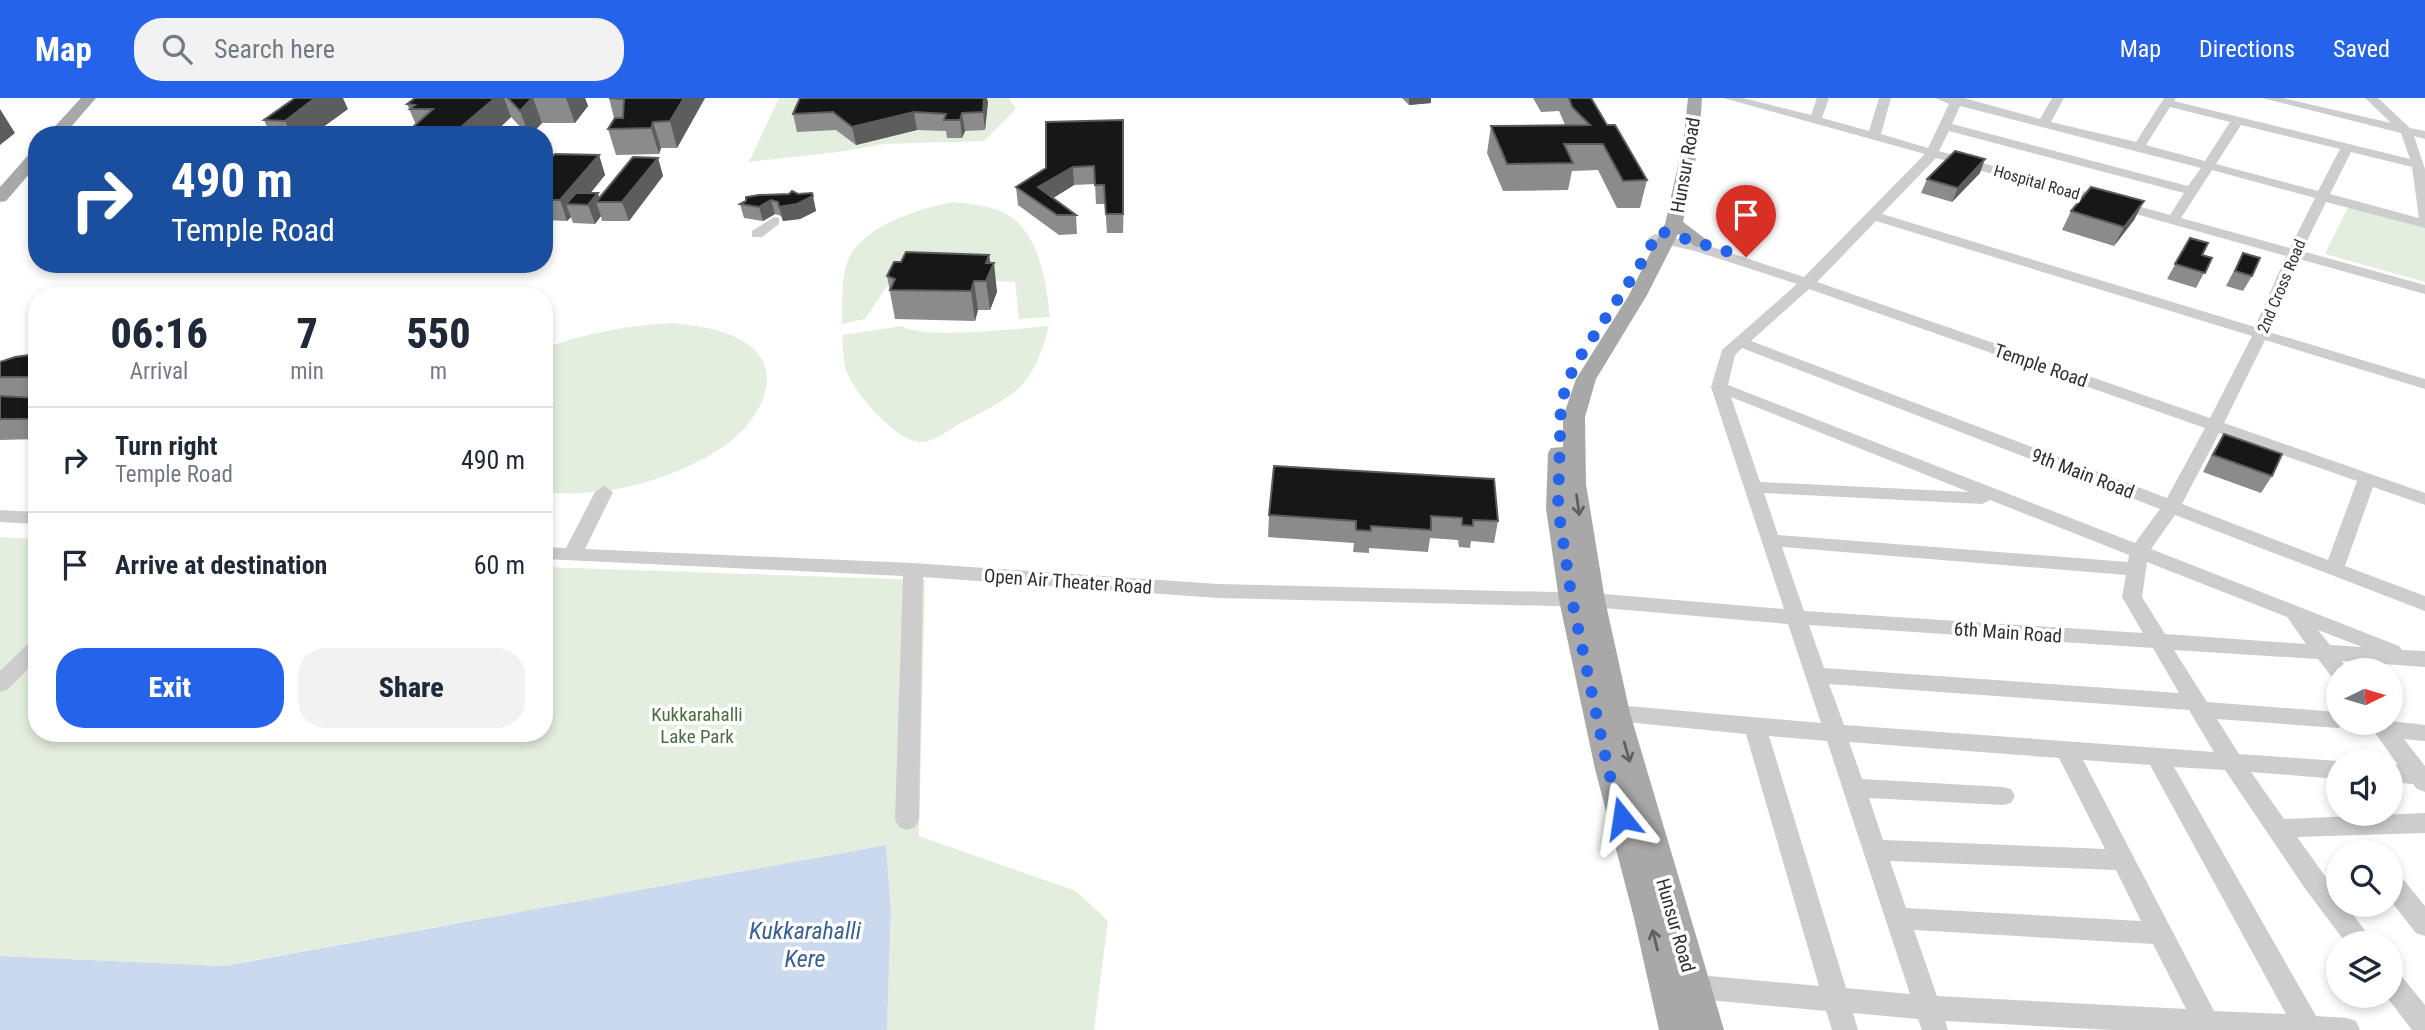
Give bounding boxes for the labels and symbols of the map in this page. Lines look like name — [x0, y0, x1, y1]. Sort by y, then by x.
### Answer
street label: Hunsur Road — [1666, 116, 1705, 215]
street label: Hospital Road — [1992, 161, 2082, 204]
pin — [1716, 185, 1776, 257]
street label: 2nd Cross Road — [2253, 237, 2310, 336]
street label: Temple Road — [1991, 339, 2091, 392]
street label: 9th Main Road — [2028, 443, 2137, 504]
one-way arrow — [1572, 493, 1585, 516]
street label: Open Air Theater Road — [983, 564, 1153, 599]
street label: 6th Main Road — [1953, 617, 2063, 648]
north arrow — [2326, 658, 2403, 735]
park label: Kukkarahalli Lake Park — [651, 703, 743, 748]
one-way arrow — [1621, 740, 1634, 762]
position arrow — [1585, 781, 1659, 855]
street label: Hunsur Road — [1651, 876, 1700, 975]
water label: Kukkarahalli Kere — [749, 917, 862, 973]
one-way arrow — [1648, 929, 1661, 952]

